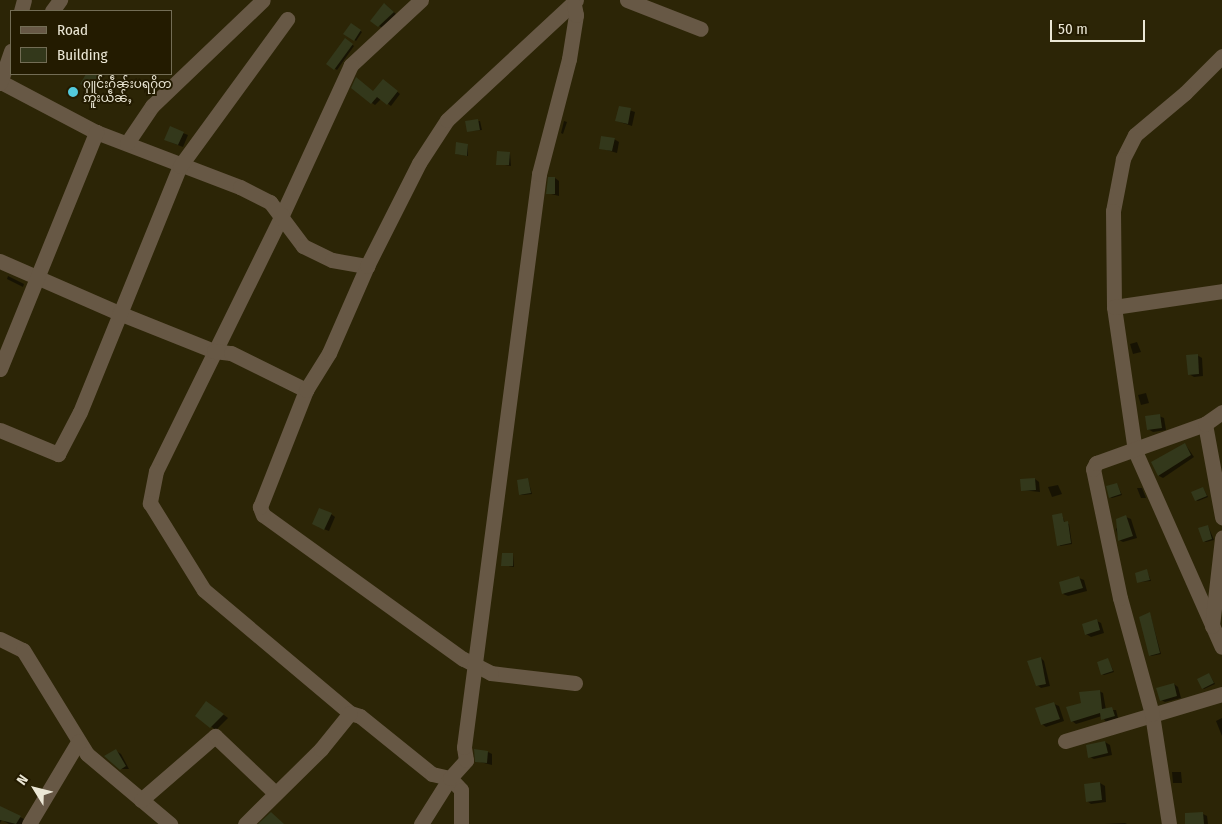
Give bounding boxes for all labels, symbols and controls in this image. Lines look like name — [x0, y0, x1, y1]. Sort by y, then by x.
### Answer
legend — [10, 10, 172, 75]
scale bar — [1052, 10, 1147, 42]
text: 50 m — [1058, 20, 1088, 38]
text: Road — [57, 21, 88, 39]
text: Building — [57, 46, 108, 64]
place label: ႁူင်းႁဵၼ်းပရႁိတ ဢူးယဵၼ်ႇ — [83, 78, 172, 106]
marker: ႁူင်းႁဵၼ်းပရႁိတ ဢူးယဵၼ်ႇ — [67, 86, 79, 98]
north arrow — [10, 764, 60, 814]
text: N — [13, 772, 32, 788]

